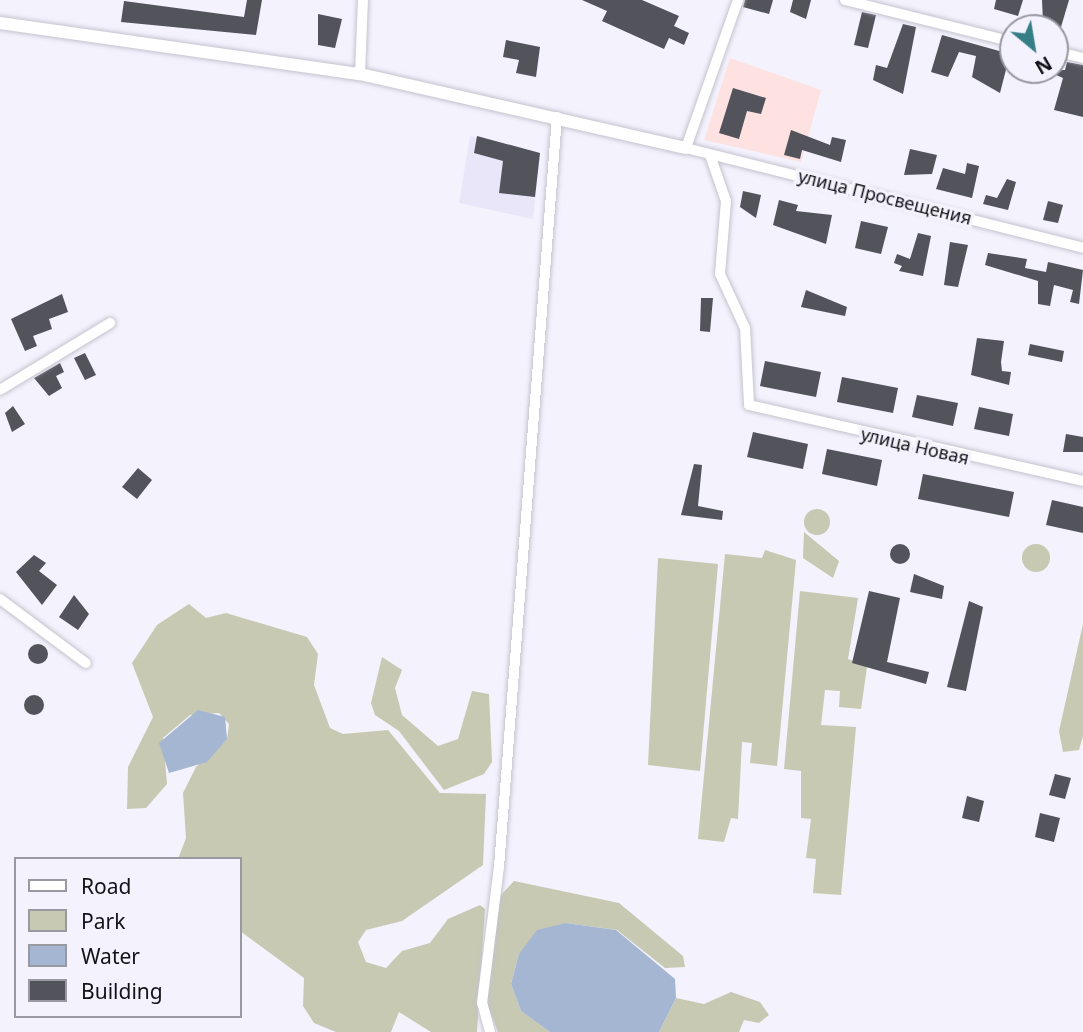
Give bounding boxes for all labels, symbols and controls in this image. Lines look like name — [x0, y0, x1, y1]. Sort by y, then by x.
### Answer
north arrow — [999, 14, 1069, 84]
text: N — [1030, 50, 1057, 81]
street label: улица Просвещения — [796, 165, 974, 229]
street label: улица Новая — [859, 423, 971, 469]
legend — [14, 857, 242, 1018]
text: Road — [81, 872, 131, 900]
text: Park — [81, 907, 125, 935]
text: Water — [81, 942, 140, 970]
text: Building — [81, 977, 163, 1005]

